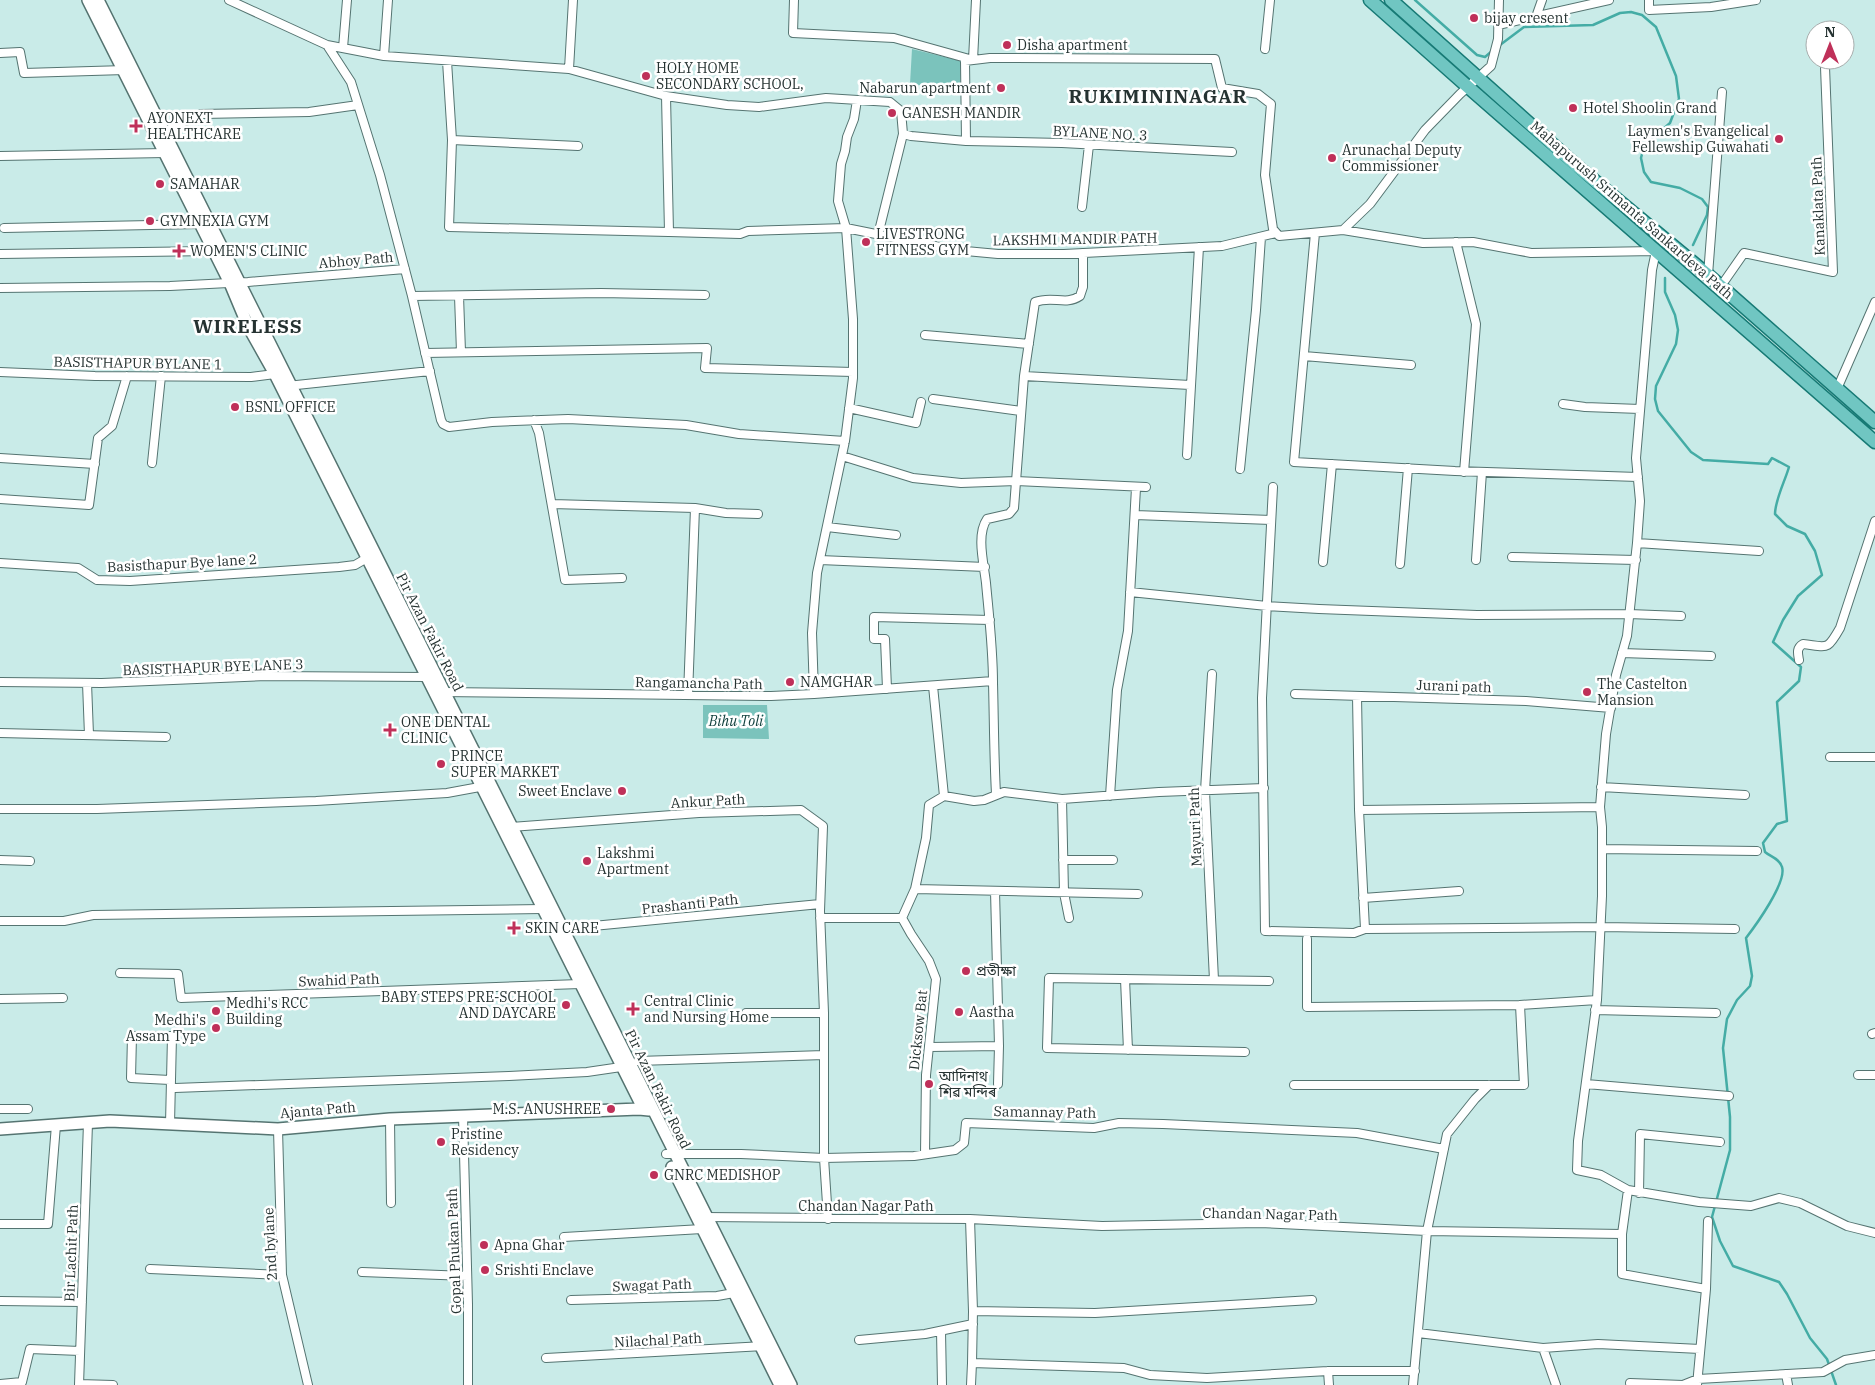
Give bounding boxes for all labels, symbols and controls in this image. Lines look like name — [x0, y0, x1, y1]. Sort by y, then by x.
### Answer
place label: bijay cresent — [1484, 9, 1568, 27]
marker: bijay cresent — [1468, 12, 1480, 24]
north arrow — [1805, 20, 1855, 70]
text: N — [1824, 23, 1836, 41]
place label: Disha apartment — [1017, 36, 1128, 54]
marker: Disha apartment — [1001, 39, 1013, 51]
place label: HOLY HOME SECONDARY SCHOOL, — [656, 59, 804, 93]
marker: HOLY HOME SECONDARY SCHOOL, — [640, 70, 652, 82]
place label: Nabarun apartment — [859, 79, 991, 97]
marker: Nabarun apartment — [995, 82, 1007, 94]
district label: RUKIMININAGAR — [1069, 84, 1248, 108]
place label: Hotel Shoolin Grand — [1583, 99, 1717, 117]
marker: Hotel Shoolin Grand — [1567, 102, 1579, 114]
place label: GANESH MANDIR — [902, 104, 1021, 122]
marker: GANESH MANDIR — [886, 107, 898, 119]
place label: AYONEXT HEALTHCARE — [147, 109, 241, 143]
street label: Mahapurush Srimanta Sankardeva Path — [1527, 117, 1737, 303]
marker: AYONEXT HEALTHCARE — [129, 119, 143, 133]
street label: BYLANE NO. 3 — [1052, 122, 1148, 144]
place label: Laymen's Evangelical Fellewship Guwahati — [1628, 122, 1769, 156]
marker: Laymen's Evangelical Fellewship Guwahati — [1773, 133, 1785, 145]
place label: Arunachal Deputy Commissioner — [1342, 141, 1462, 175]
marker: Arunachal Deputy Commissioner — [1326, 152, 1338, 164]
street label: Kanaklata Path — [1807, 156, 1829, 256]
place label: SAMAHAR — [170, 175, 240, 193]
marker: SAMAHAR — [154, 178, 166, 190]
place label: GYMNEXIA GYM — [160, 212, 269, 230]
marker: GYMNEXIA GYM — [144, 215, 156, 227]
place label: LIVESTRONG FITNESS GYM — [876, 225, 969, 259]
street label: LAKSHMI MANDIR PATH — [993, 229, 1157, 249]
marker: LIVESTRONG FITNESS GYM — [860, 236, 872, 248]
place label: WOMEN'S CLINIC — [190, 242, 307, 260]
marker: WOMEN'S CLINIC — [172, 244, 186, 258]
street label: Abhoy Path — [318, 248, 394, 272]
district label: WIRELESS — [193, 314, 303, 338]
street label: BASISTHAPUR BYLANE 1 — [54, 353, 222, 373]
place label: BSNL OFFICE — [245, 398, 336, 416]
marker: BSNL OFFICE — [229, 401, 241, 413]
street label: Basisthapur Bye lane 2 — [106, 550, 258, 576]
street label: Pir Azan Fakir Road — [392, 570, 468, 695]
street label: BASISTHAPUR BYE LANE 3 — [122, 655, 304, 679]
street label: Rangamancha Path — [635, 673, 763, 693]
place label: NAMGHAR — [800, 673, 873, 691]
place label: The Castelton Mansion — [1597, 675, 1687, 709]
marker: NAMGHAR — [784, 676, 796, 688]
street label: Jurani path — [1416, 676, 1492, 696]
marker: The Castelton Mansion — [1581, 686, 1593, 698]
park label: Bihu Toli — [708, 712, 764, 730]
place label: ONE DENTAL CLINIC — [401, 713, 490, 747]
marker: ONE DENTAL CLINIC — [383, 723, 397, 737]
place label: PRINCE SUPER MARKET — [451, 747, 559, 781]
marker: PRINCE SUPER MARKET — [435, 758, 447, 770]
place label: Sweet Enclave — [518, 782, 612, 800]
marker: Sweet Enclave — [616, 785, 628, 797]
street label: Mayuri Path — [1185, 787, 1205, 867]
street label: Ankur Path — [670, 790, 746, 812]
place label: Lakshmi Apartment — [597, 844, 669, 878]
marker: Lakshmi Apartment — [581, 855, 593, 867]
street label: Prashanti Path — [641, 890, 739, 918]
place label: SKIN CARE — [525, 919, 599, 937]
marker: SKIN CARE — [507, 921, 521, 935]
place label: প্রতীক্ষা — [976, 962, 1016, 980]
marker: প্রতীক্ষা — [960, 965, 972, 977]
street label: Swahid Path — [298, 970, 380, 990]
place label: BABY STEPS PRE-SCHOOL AND DAYCARE — [381, 988, 556, 1022]
street label: Dicksow Bat — [905, 989, 931, 1071]
place label: Central Clinic and Nursing Home — [644, 992, 769, 1026]
place label: Medhi's RCC Building — [226, 994, 308, 1028]
marker: BABY STEPS PRE-SCHOOL AND DAYCARE — [560, 999, 572, 1011]
marker: Central Clinic and Nursing Home — [626, 1002, 640, 1016]
place label: Aastha — [969, 1003, 1015, 1021]
marker: Medhi's RCC Building — [210, 1005, 222, 1017]
marker: Aastha — [953, 1006, 965, 1018]
place label: Medhi's Assam Type — [126, 1011, 206, 1045]
marker: Medhi's Assam Type — [210, 1022, 222, 1034]
street label: Pir Azan Fakir Road — [621, 1026, 695, 1152]
place label: আদিনাথ শিৱ মন্দিৰ — [938, 1067, 997, 1101]
marker: আদিনাথ শিৱ মন্দিৰ — [923, 1078, 935, 1090]
street label: Ajanta Path — [279, 1098, 357, 1122]
place label: M.S. ANUSHREE — [492, 1100, 601, 1118]
street label: Samannay Path — [993, 1102, 1097, 1122]
marker: M.S. ANUSHREE — [605, 1103, 617, 1115]
place label: Pristine Residency — [451, 1125, 519, 1159]
marker: Pristine Residency — [435, 1136, 447, 1148]
place label: GNRC MEDISHOP — [664, 1166, 781, 1184]
marker: GNRC MEDISHOP — [648, 1169, 660, 1181]
street label: Gopal Phukan Path — [443, 1188, 465, 1314]
street label: Chandan Nagar Path — [798, 1197, 934, 1215]
street label: Bir Lachit Path — [60, 1204, 82, 1302]
street label: Chandan Nagar Path — [1202, 1204, 1338, 1224]
street label: 2nd bylane — [259, 1207, 281, 1281]
place label: Apna Ghar — [494, 1236, 565, 1254]
marker: Apna Ghar — [478, 1239, 490, 1251]
place label: Srishti Enclave — [495, 1261, 594, 1279]
marker: Srishti Enclave — [479, 1264, 491, 1276]
street label: Swagat Path — [612, 1275, 692, 1295]
street label: Nilachal Path — [614, 1329, 703, 1351]

